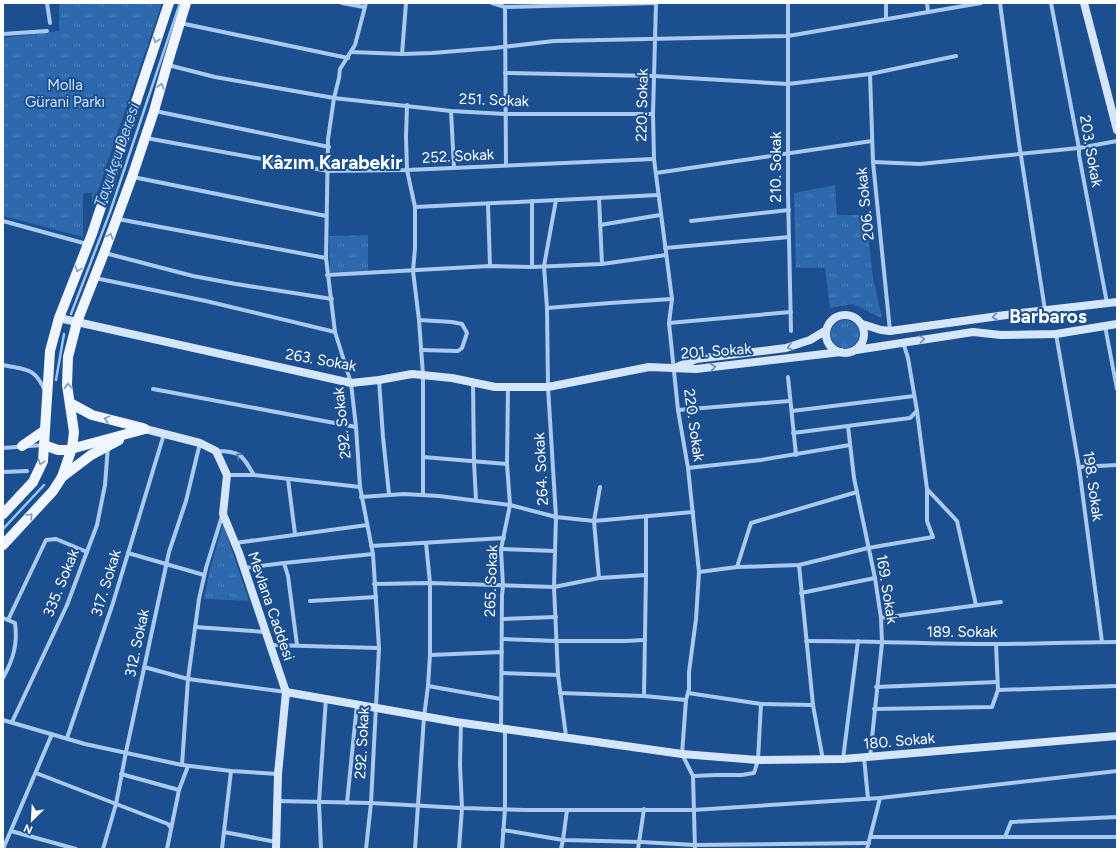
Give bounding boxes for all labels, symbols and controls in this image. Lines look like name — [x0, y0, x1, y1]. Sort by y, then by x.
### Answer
one-way arrow — [153, 36, 161, 43]
street label: 220. Sokak — [632, 68, 652, 142]
park label: Molla Gürani Parkı — [25, 76, 105, 111]
one-way arrow — [156, 83, 165, 90]
street label: 251. Sokak — [459, 90, 530, 110]
water label: Tavukçu Deresi — [90, 100, 143, 210]
street label: 203. Sokak — [1076, 114, 1106, 189]
street label: 210. Sokak — [767, 131, 785, 202]
street label: 252. Sokak — [421, 145, 495, 167]
district label: Kâzım Karabekir — [261, 151, 403, 174]
street label: 206. Sokak — [852, 166, 878, 241]
one-way arrow — [106, 232, 114, 239]
one-way arrow — [75, 264, 83, 272]
district label: Barbaros — [1009, 305, 1087, 328]
one-way arrow — [992, 312, 998, 321]
one-way arrow — [919, 335, 925, 344]
street label: 201. Sokak — [680, 339, 753, 362]
one-way arrow — [786, 342, 793, 350]
street label: 263. Sokak — [284, 345, 359, 375]
one-way arrow — [710, 363, 716, 372]
one-way arrow — [64, 383, 73, 389]
street label: 292. Sokak — [329, 386, 355, 460]
street label: 220. Sokak — [680, 388, 708, 463]
one-way arrow — [104, 415, 111, 424]
street label: 264. Sokak — [530, 431, 552, 506]
street label: 198. Sokak — [1079, 450, 1107, 523]
one-way arrow — [237, 454, 244, 461]
one-way arrow — [38, 459, 46, 466]
one-way arrow — [25, 513, 33, 521]
street label: 265. Sokak — [481, 544, 501, 617]
street label: 335. Sokak — [39, 546, 83, 620]
street label: 317. Sokak — [87, 547, 125, 619]
street label: Mevlana Caddesi — [244, 549, 298, 663]
street label: 169. Sokak — [873, 553, 901, 626]
street label: 312. Sokak — [121, 606, 153, 679]
street label: 189. Sokak — [927, 623, 998, 641]
street label: 292. Sokak — [351, 706, 373, 779]
street label: 180. Sokak — [862, 729, 936, 753]
north arrow — [12, 800, 52, 840]
text: N — [22, 821, 35, 836]

